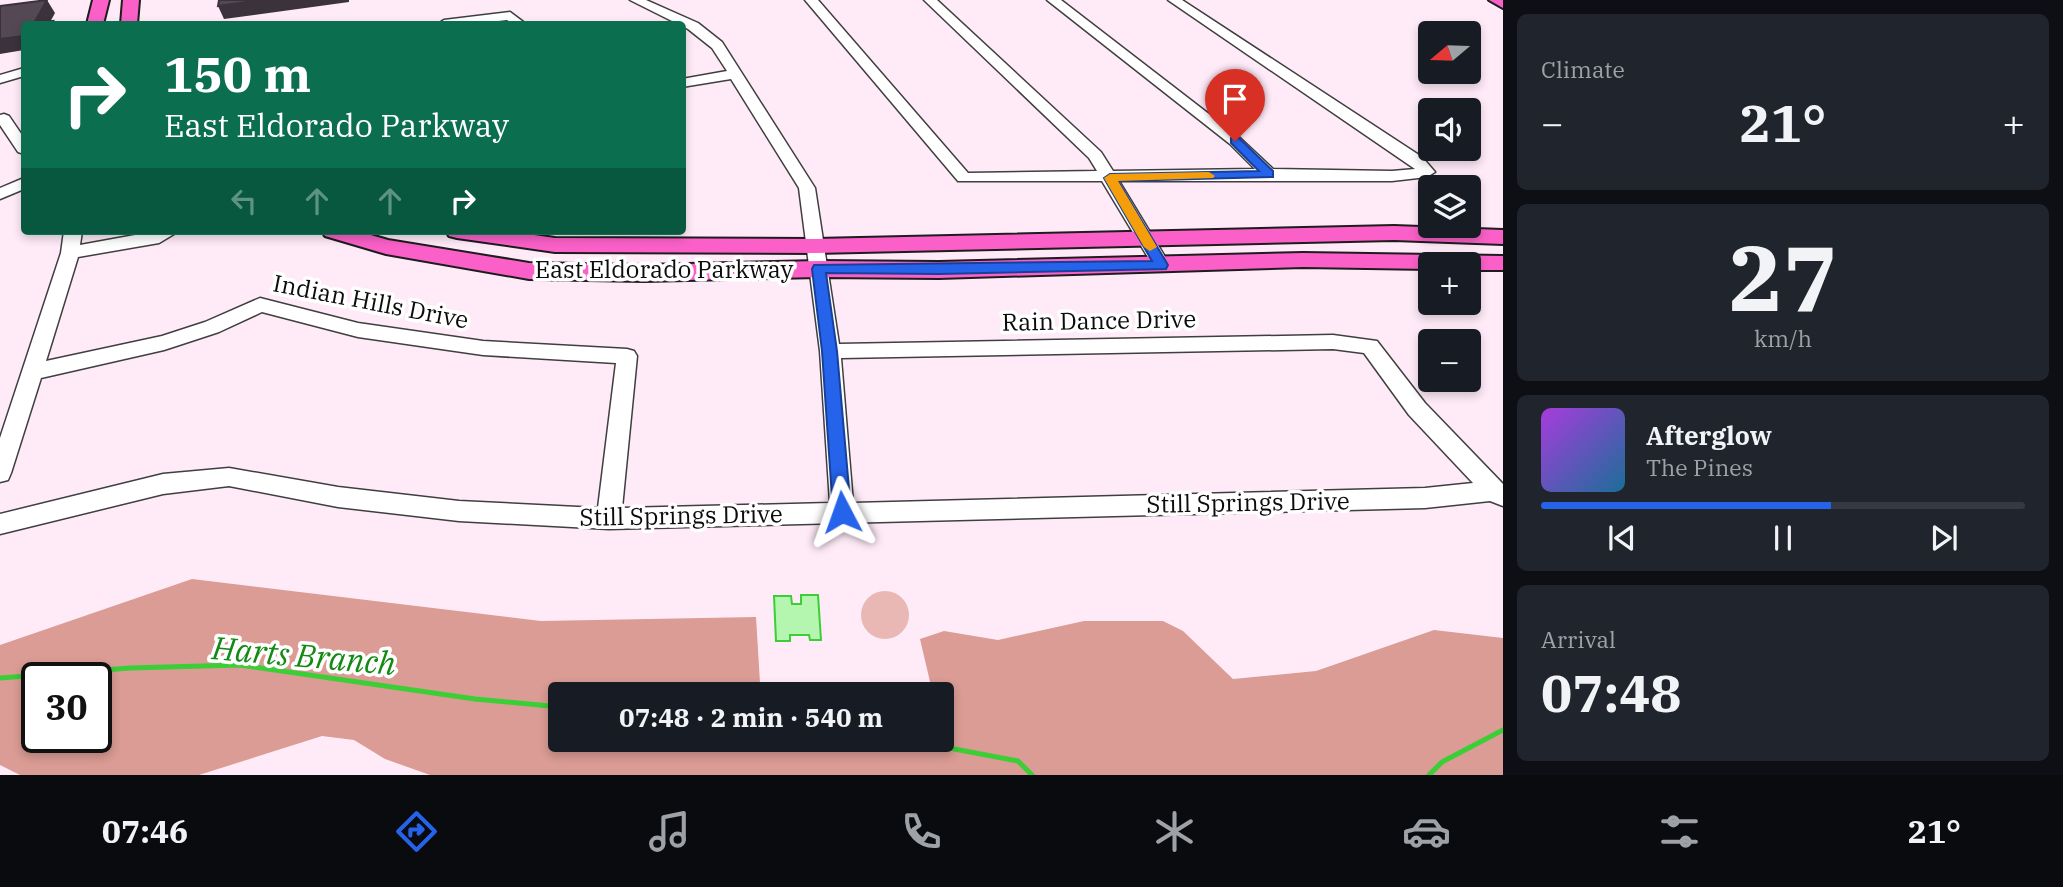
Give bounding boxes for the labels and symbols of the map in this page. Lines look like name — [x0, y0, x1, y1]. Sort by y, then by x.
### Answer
north arrow — [1418, 21, 1480, 84]
pin — [1205, 69, 1265, 141]
street label: East Eldorado Parkway — [535, 253, 794, 285]
street label: Indian Hills Drive — [271, 266, 471, 336]
street label: Rain Dance Drive — [1002, 302, 1196, 338]
position arrow — [805, 475, 879, 549]
street label: Still Springs Drive — [1146, 484, 1350, 520]
street label: Still Springs Drive — [579, 497, 783, 533]
water label: Harts Branch — [210, 626, 398, 684]
speed limit sign: 30 — [21, 662, 112, 753]

